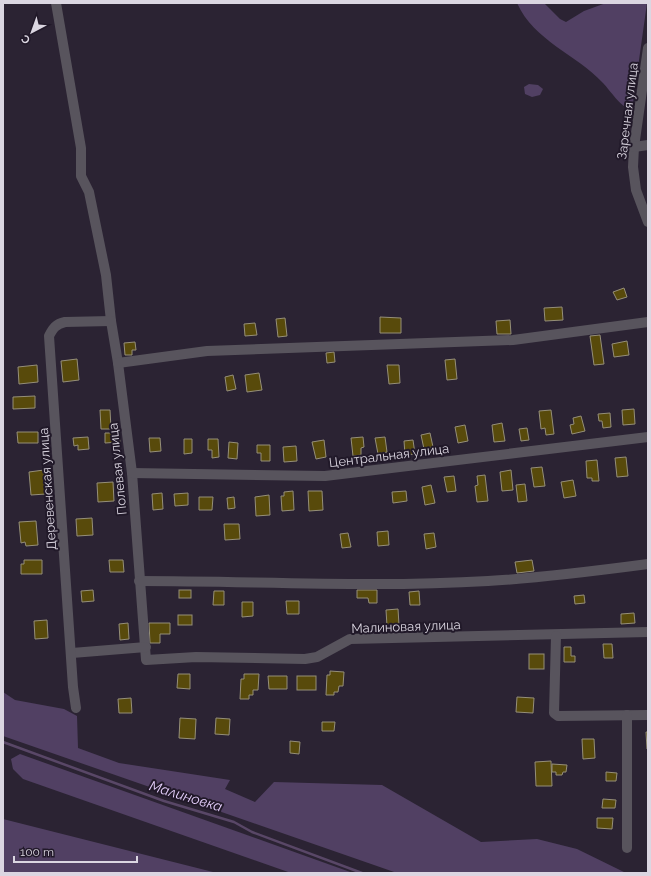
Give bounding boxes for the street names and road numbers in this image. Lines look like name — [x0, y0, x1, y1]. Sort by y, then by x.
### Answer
street label: Заречная улица — [614, 62, 641, 160]
street label: Полевая улица — [105, 422, 130, 516]
street label: Деревенская улица — [36, 427, 59, 551]
street label: Центральная улица — [328, 441, 450, 470]
street label: Малиновая улица — [351, 617, 461, 636]

